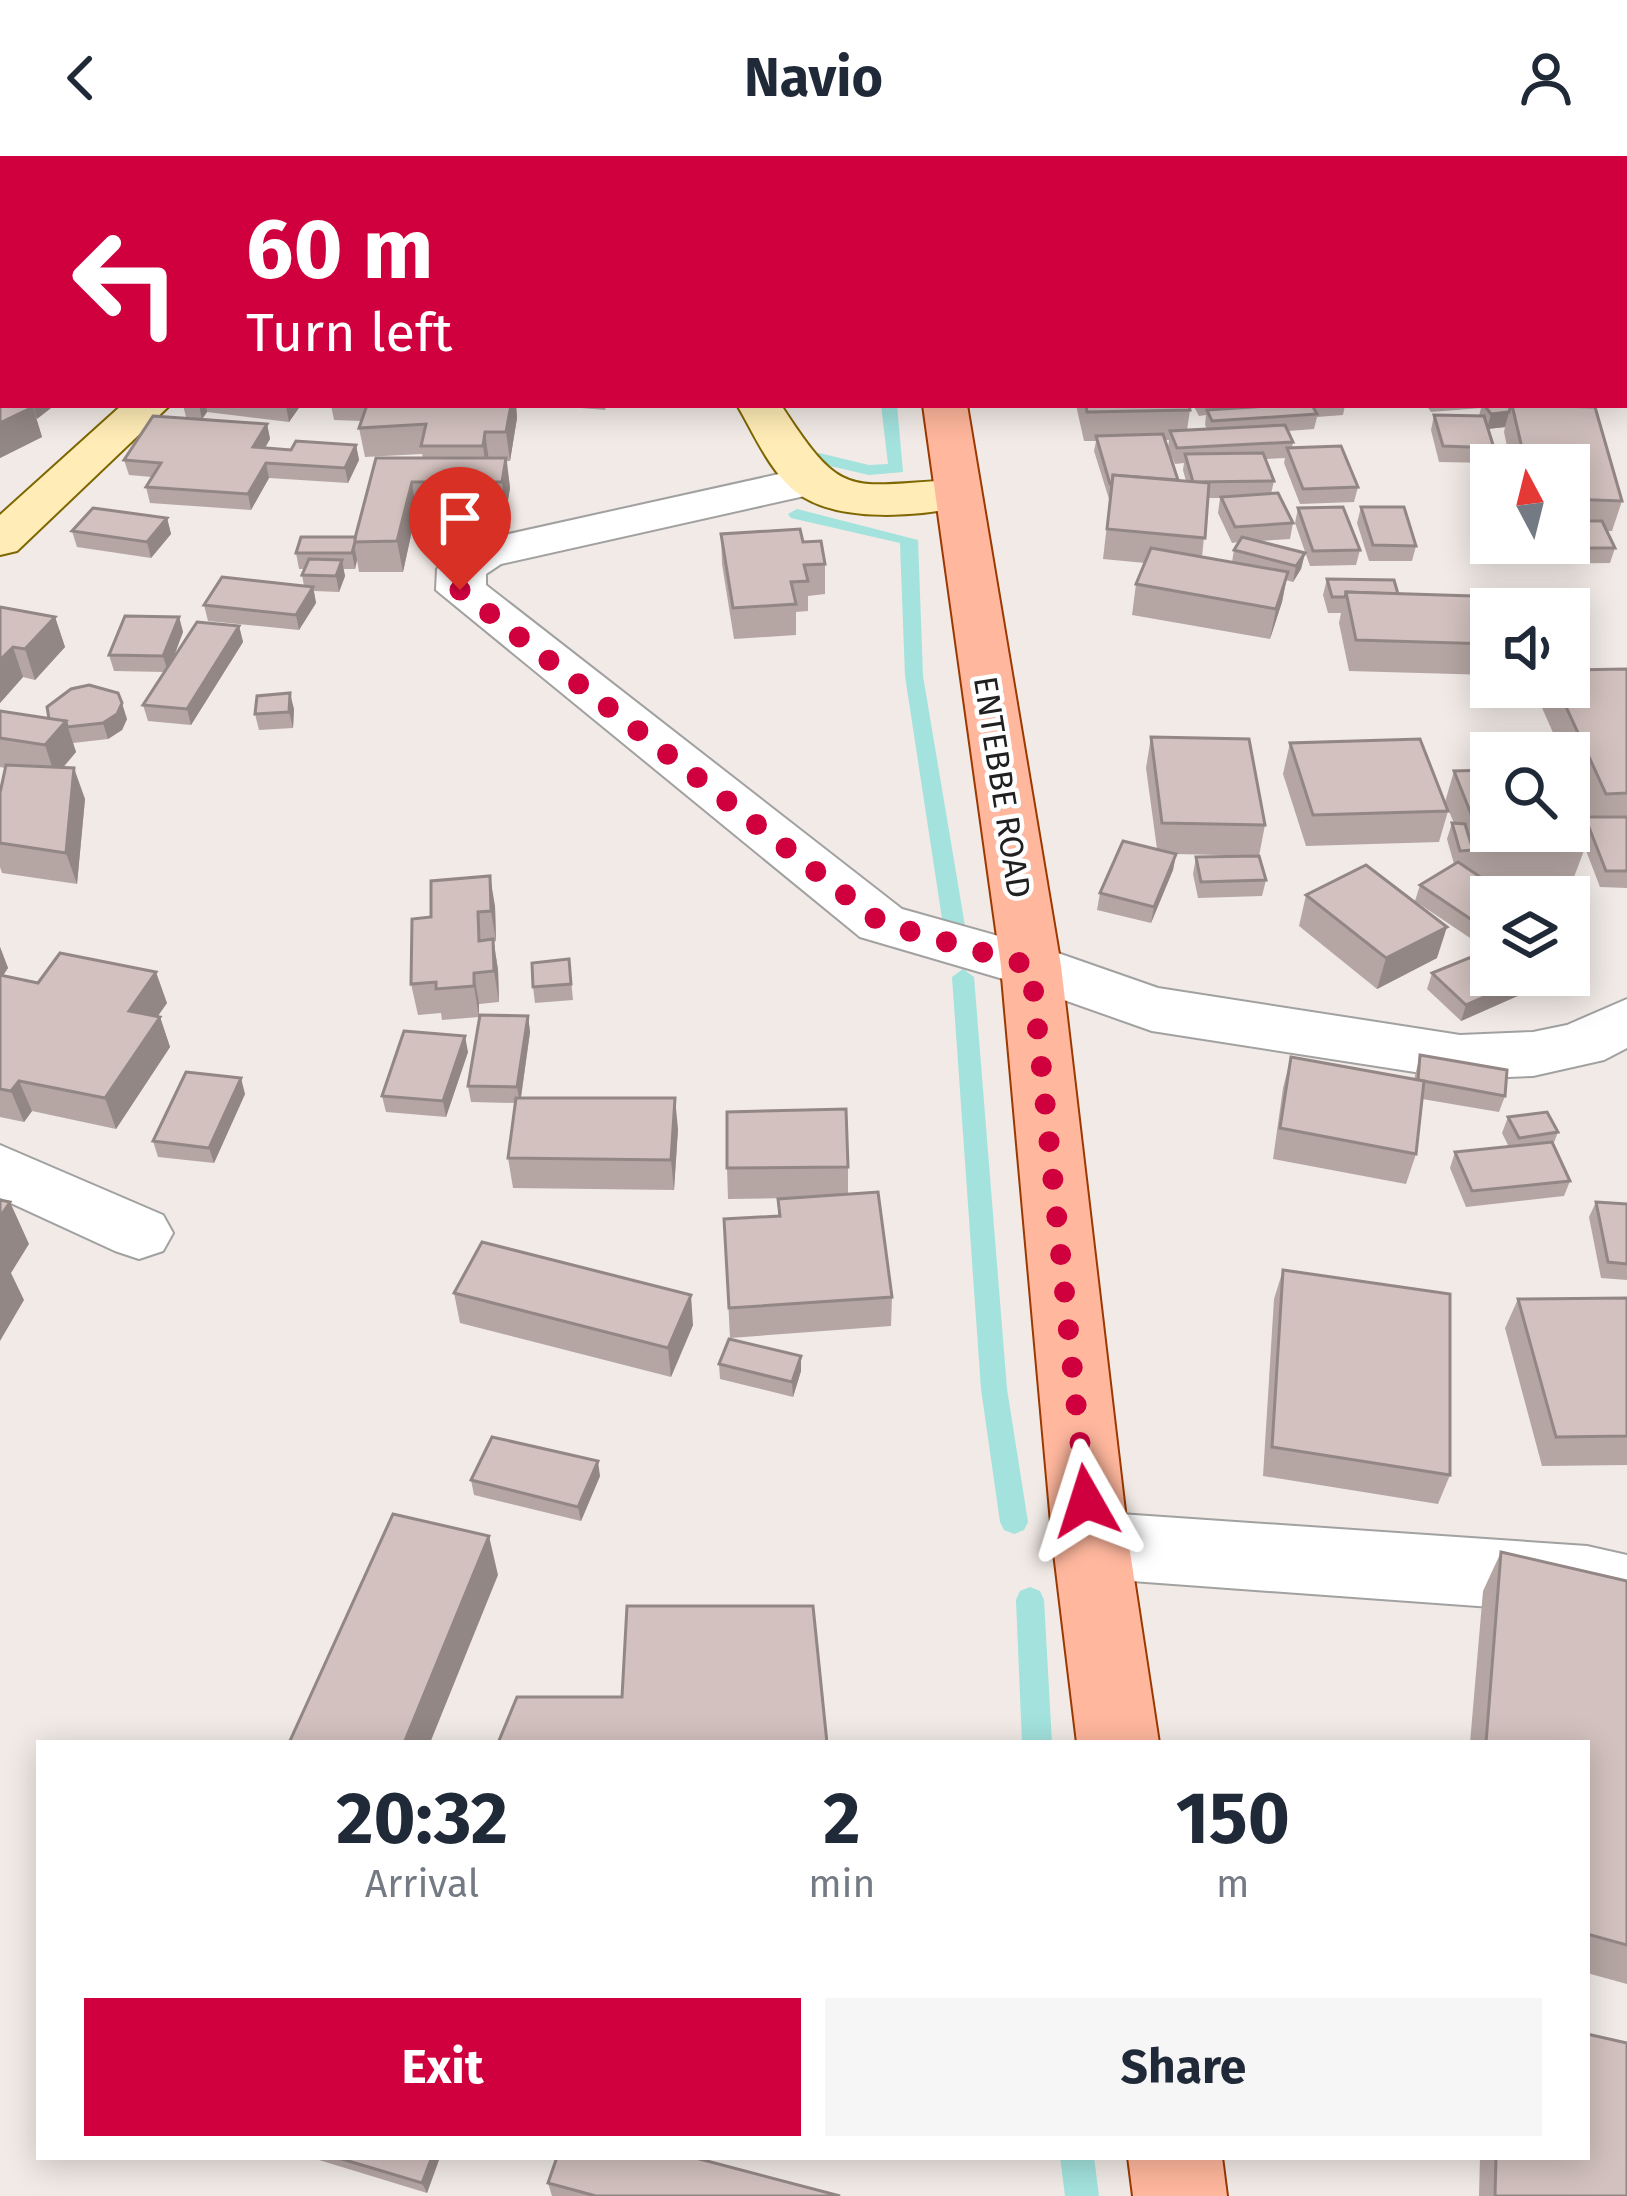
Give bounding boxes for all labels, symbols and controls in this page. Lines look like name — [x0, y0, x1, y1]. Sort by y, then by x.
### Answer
icon: back — [48, 45, 114, 111]
icon: person — [1513, 45, 1579, 111]
text: Navio — [744, 46, 883, 110]
text: 60 m — [246, 199, 433, 300]
icon: left — [48, 204, 204, 360]
text: Turn left — [246, 301, 453, 365]
north arrow — [1470, 444, 1590, 564]
map controls — [1470, 444, 1590, 996]
pin — [409, 467, 511, 590]
icon: arrive — [427, 485, 493, 551]
button: sound — [1470, 588, 1590, 708]
street label: ENTEBBE ROAD — [965, 674, 1039, 901]
button: search — [1470, 732, 1590, 852]
button: layers — [1470, 876, 1590, 996]
position arrow — [1023, 1438, 1149, 1564]
text: 20:32 — [336, 1776, 508, 1862]
text: 2 — [823, 1776, 860, 1862]
text: 150 — [1176, 1776, 1290, 1862]
text: Arrival — [365, 1861, 479, 1907]
text: min — [808, 1861, 875, 1907]
text: m — [1216, 1861, 1249, 1907]
button: Exit — [84, 1998, 801, 2136]
button: Share — [825, 1998, 1542, 2136]

